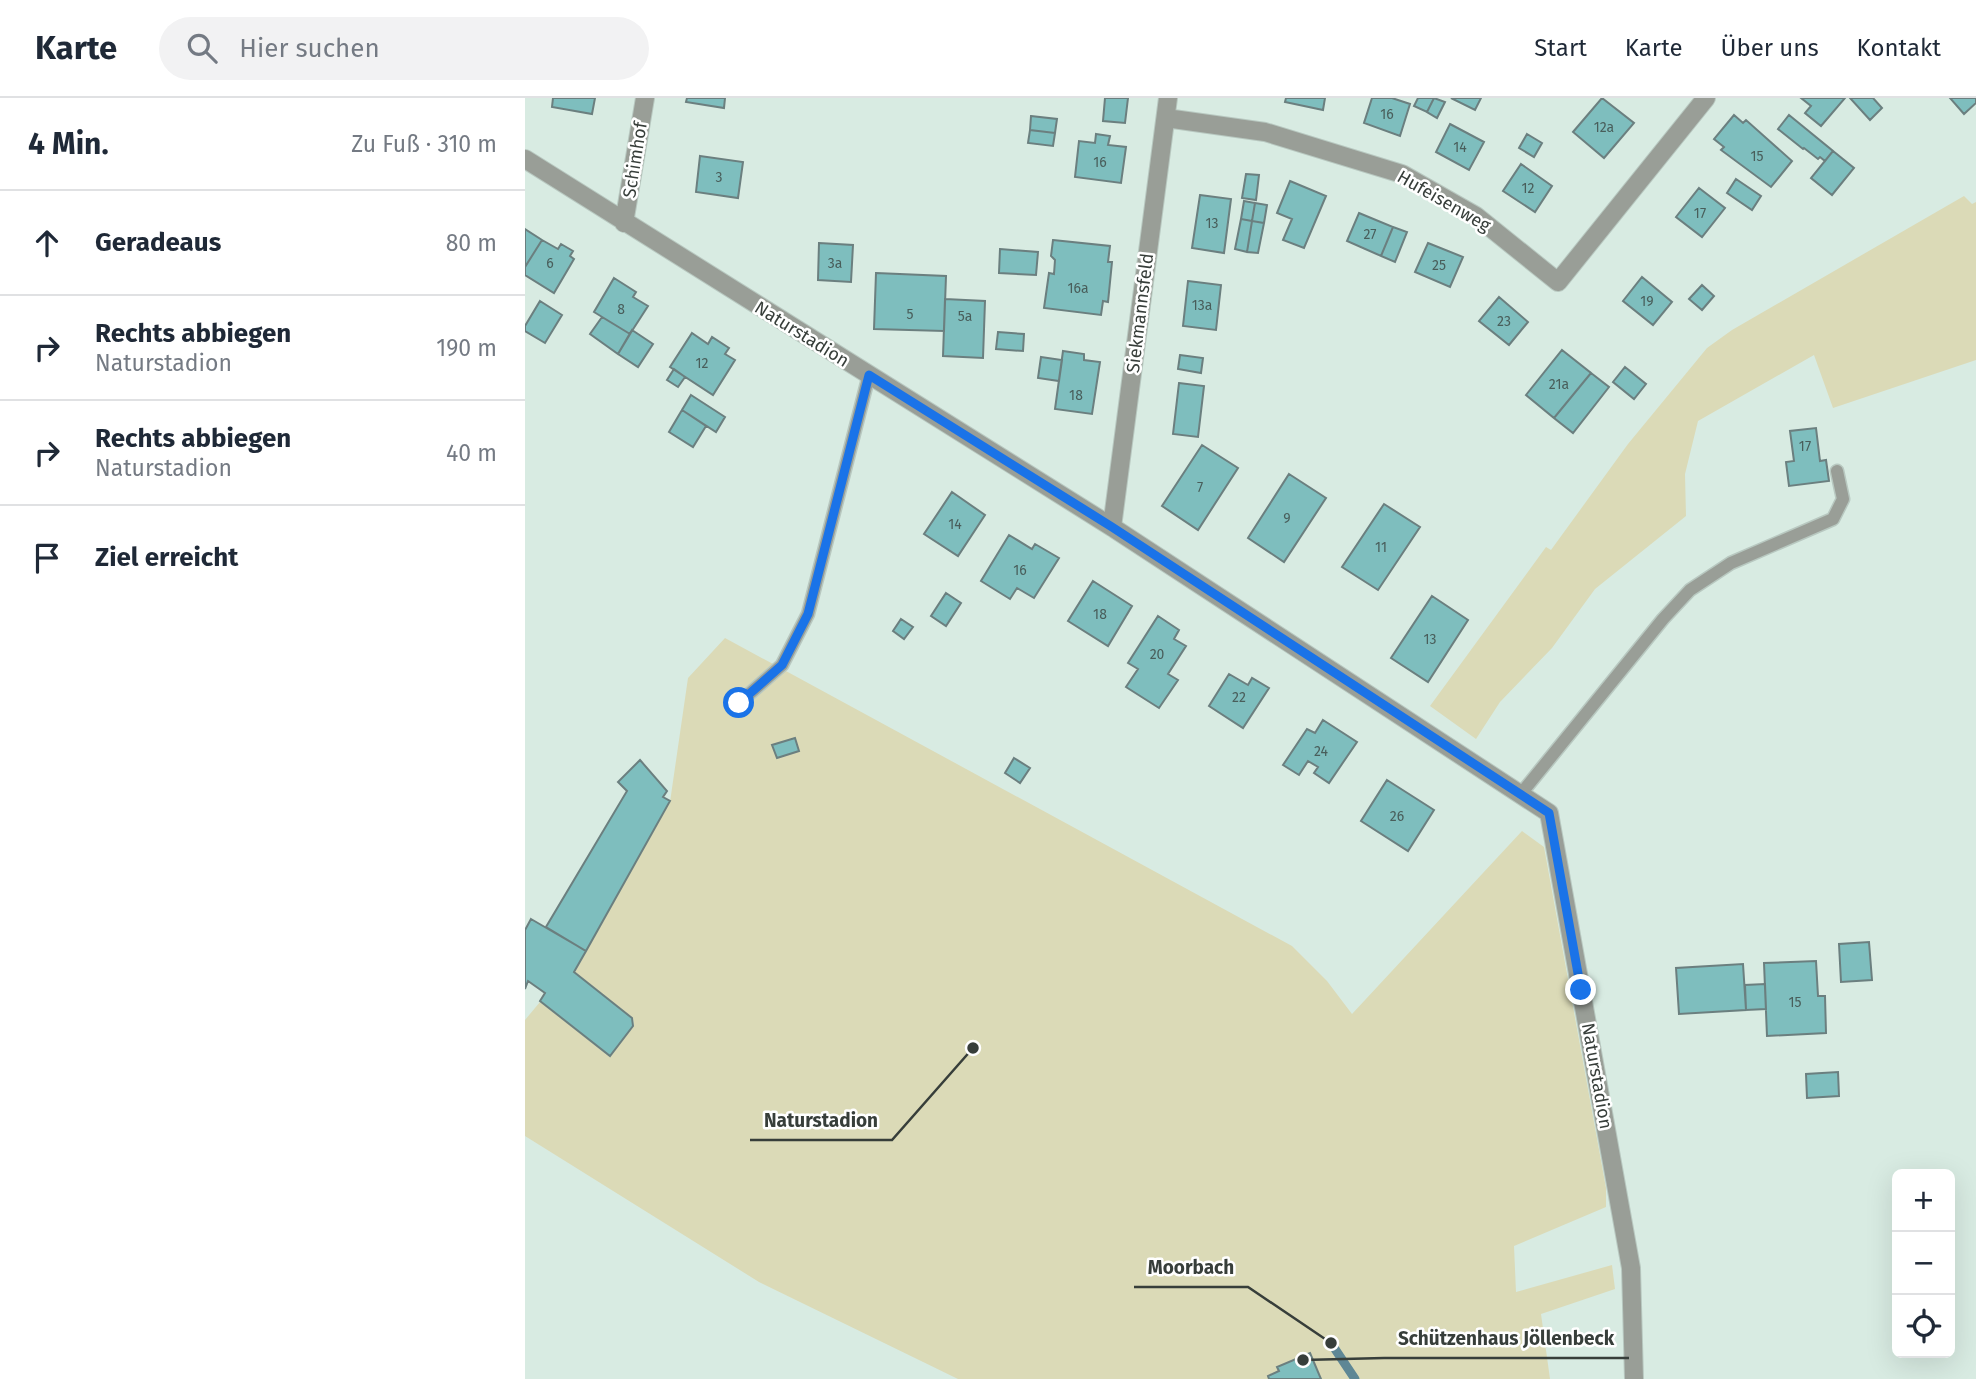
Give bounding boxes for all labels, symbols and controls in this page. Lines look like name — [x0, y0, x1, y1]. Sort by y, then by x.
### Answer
search box — [159, 17, 649, 80]
text: Karte — [35, 28, 117, 68]
icon: search — [183, 29, 221, 67]
text: Hier suchen — [239, 33, 380, 64]
text: Start — [1534, 34, 1587, 62]
text: Karte — [1625, 34, 1683, 62]
text: Über uns — [1721, 34, 1819, 62]
text: Kontakt — [1857, 34, 1941, 62]
house number: 16 — [1380, 106, 1394, 123]
street label: Schimhof — [618, 119, 652, 200]
house number: 12a — [1594, 119, 1614, 136]
text: 4 Min. — [28, 126, 109, 162]
text: Zu Fuß · 310 m — [351, 130, 497, 158]
house number: 14 — [1453, 139, 1467, 156]
house number: 15 — [1750, 148, 1764, 165]
house number: 16 — [1093, 154, 1107, 171]
street label: Hufeisenweg — [1393, 165, 1495, 237]
house number: 3 — [716, 169, 723, 186]
house number: 12 — [1522, 180, 1535, 197]
house number: 17 — [1694, 205, 1706, 222]
house number: 13 — [1205, 215, 1219, 232]
icon: ahead — [28, 224, 66, 262]
house number: 27 — [1363, 226, 1377, 243]
text: Geradeaus — [95, 227, 221, 258]
text: 80 m — [446, 229, 497, 257]
street label: Siekmannsfeld — [1122, 252, 1158, 374]
house number: 6 — [546, 255, 554, 272]
house number: 3a — [828, 255, 842, 272]
house number: 25 — [1432, 257, 1446, 274]
house number: 16a — [1067, 280, 1089, 297]
house number: 19 — [1640, 293, 1654, 310]
street label: Naturstadion — [751, 296, 853, 372]
house number: 13a — [1192, 297, 1212, 314]
house number: 8 — [617, 301, 625, 318]
house number: 5 — [906, 306, 914, 323]
house number: 5a — [958, 308, 972, 325]
house number: 23 — [1497, 313, 1511, 330]
text: Rechts abbiegen — [95, 318, 291, 349]
icon: right — [28, 329, 66, 367]
text: 190 m — [436, 334, 497, 362]
text: Naturstadion — [95, 349, 232, 377]
house number: 12 — [696, 355, 709, 372]
house number: 21a — [1549, 376, 1569, 393]
house number: 18 — [1069, 387, 1083, 404]
text: Rechts abbiegen — [95, 423, 291, 454]
icon: right — [28, 434, 66, 472]
house number: 17 — [1799, 438, 1811, 455]
text: 40 m — [446, 439, 497, 467]
text: Naturstadion — [95, 454, 232, 482]
house number: 7 — [1197, 479, 1203, 496]
house number: 9 — [1283, 510, 1291, 527]
house number: 14 — [948, 516, 962, 533]
icon: arrive — [28, 539, 66, 577]
house number: 11 — [1375, 539, 1387, 556]
text: Ziel erreicht — [95, 542, 238, 573]
house number: 16 — [1013, 562, 1027, 579]
house number: 18 — [1093, 606, 1107, 623]
house number: 13 — [1423, 631, 1437, 648]
house number: 20 — [1150, 646, 1165, 663]
route start — [723, 687, 754, 718]
house number: 22 — [1232, 689, 1246, 706]
house number: 24 — [1314, 743, 1329, 760]
house number: 26 — [1390, 808, 1404, 825]
route end — [1565, 974, 1596, 1005]
house number: 15 — [1788, 994, 1802, 1011]
street label: Naturstadion — [1577, 1021, 1617, 1131]
callout: Naturstadion — [750, 1100, 892, 1140]
text: Naturstadion — [764, 1109, 878, 1132]
map controls — [1892, 1169, 1955, 1358]
button: + — [1892, 1169, 1955, 1232]
button: − — [1892, 1232, 1955, 1295]
callout: Moorbach — [1134, 1247, 1248, 1287]
text: Moorbach — [1148, 1256, 1234, 1279]
button: locate — [1892, 1295, 1955, 1358]
callout: Schützenhaus Jöllenbeck — [1384, 1318, 1629, 1358]
text: Schützenhaus Jöllenbeck — [1398, 1327, 1615, 1350]

